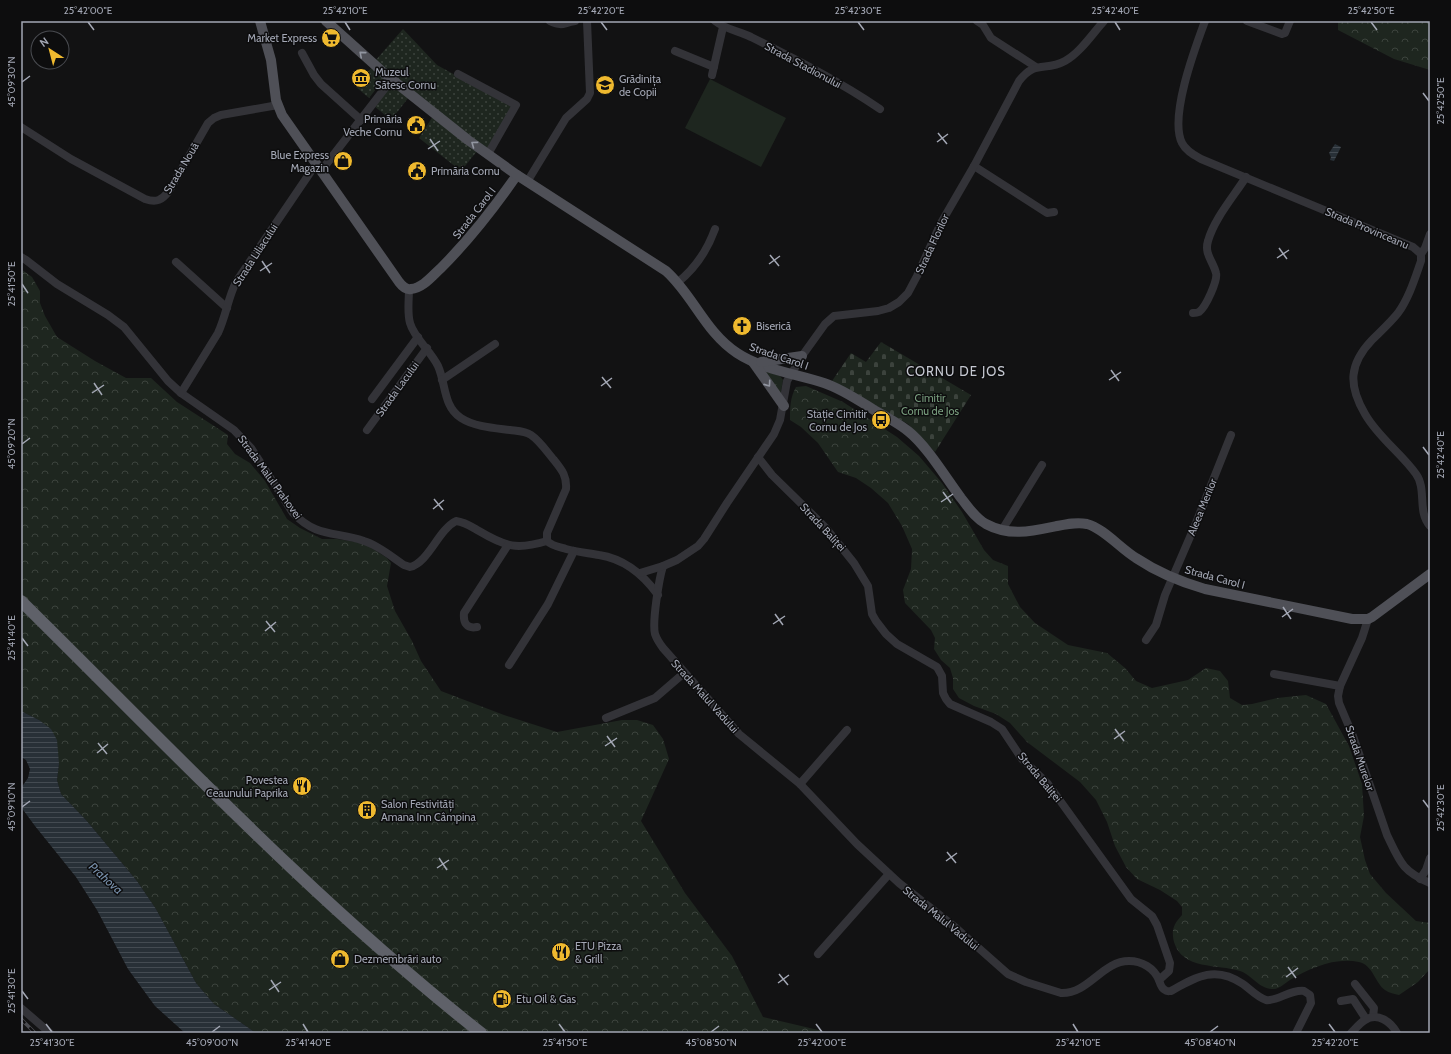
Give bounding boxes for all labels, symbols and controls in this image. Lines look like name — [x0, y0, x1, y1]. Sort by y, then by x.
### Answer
text: 25°42'00"E — [64, 4, 113, 17]
text: 25°42'10"E — [322, 4, 368, 17]
text: 25°42'20"E — [577, 4, 625, 17]
text: 25°42'30"E — [834, 4, 882, 17]
text: 25°42'40"E — [1091, 4, 1139, 17]
text: 25°42'50"E — [1347, 4, 1395, 17]
supermarket icon: Market Express — [320, 27, 342, 49]
north arrow — [30, 30, 70, 70]
place label: Market Express — [247, 31, 317, 45]
text: N — [37, 34, 51, 50]
street label: Strada Stadionului — [762, 39, 844, 91]
one-way arrow — [359, 52, 367, 59]
text: 45°09'30"N — [5, 56, 18, 108]
place label: Muzeul Sătesc Cornu — [375, 65, 436, 92]
museum icon: Muzeul Sătesc Cornu — [350, 67, 372, 89]
place label: Grădinița de Copii — [619, 72, 662, 99]
school or university icon: Grădinița de Copii — [594, 74, 616, 96]
text: 25°42'50"E — [1434, 77, 1447, 125]
place label: Primăria Veche Cornu — [343, 112, 403, 139]
public building icon: Primăria Veche Cornu — [405, 114, 427, 136]
street label: Strada Nouă — [160, 139, 202, 196]
one-way arrow — [472, 142, 479, 149]
place label: Blue Express Magazin — [271, 148, 329, 175]
shop icon: Blue Express Magazin — [332, 150, 354, 172]
public building icon: Primăria Cornu — [406, 160, 428, 182]
place label: Primăria Cornu — [431, 164, 500, 178]
street label: Strada Carol I — [449, 184, 499, 242]
street label: Strada Provinceanu — [1323, 204, 1411, 252]
street label: Strada Florilor — [912, 211, 952, 276]
street label: Strada Liliacului — [230, 221, 280, 289]
text: 25°41'50"E — [5, 261, 18, 307]
church icon: Biserică — [731, 315, 753, 337]
place label: Biserică — [756, 319, 792, 333]
street label: Strada Carol I — [747, 339, 811, 373]
street label: Strada Lacului — [372, 359, 422, 419]
district label: CORNU DE JOS — [906, 363, 1006, 379]
one-way arrow — [763, 380, 771, 387]
park label: Cimitir Cornu de Jos — [901, 391, 959, 418]
place label: Stație Cimitir Cornu de Jos — [807, 407, 868, 434]
bus stop icon: Stație Cimitir Cornu de Jos — [870, 409, 892, 431]
text: 45°09'20"N — [5, 419, 18, 469]
text: 25°42'40"E — [1434, 431, 1447, 479]
street label: Strada Malul Prahovei — [235, 432, 305, 522]
street label: Aleea Merilor — [1184, 476, 1220, 538]
street label: Strada Baliței — [796, 500, 849, 555]
street label: Strada Carol I — [1183, 562, 1247, 592]
text: 25°41'40"E — [5, 615, 18, 661]
street label: Strada Malul Vadului — [668, 656, 742, 736]
street label: Strada Murelor — [1342, 724, 1378, 793]
street label: Strada Baliței — [1014, 749, 1065, 805]
place label: Povestea Ceaunului Paprika — [206, 773, 289, 800]
restaurant icon: Povestea Ceaunului Paprika — [291, 775, 313, 797]
text: 45°09'10"N — [5, 783, 18, 831]
text: 25°42'30"E — [1434, 784, 1447, 832]
place label: Salon Festivități Amana Inn Câmpina — [381, 797, 476, 824]
building icon: Salon Festivități Amana Inn Câmpina — [356, 799, 378, 821]
water label: Prahova — [86, 859, 126, 897]
street label: Strada Malul Vadului — [900, 883, 982, 953]
place label: ETU Pizza & Grill — [575, 939, 622, 966]
restaurant icon: ETU Pizza & Grill — [550, 941, 572, 963]
shop icon: Dezmembrări auto — [329, 948, 351, 970]
place label: Dezmembrări auto — [354, 952, 442, 966]
text: 25°41'30"E — [5, 968, 18, 1014]
fuel station icon: Etu Oil & Gas — [491, 988, 513, 1010]
place label: Etu Oil & Gas — [516, 992, 577, 1006]
text: 25°41'30"E — [29, 1036, 75, 1049]
text: 45°09'00"N — [186, 1036, 238, 1049]
text: 25°41'40"E — [285, 1036, 331, 1049]
text: 25°41'50"E — [542, 1036, 588, 1049]
text: 45°08'50"N — [685, 1036, 737, 1049]
text: 25°42'00"E — [798, 1036, 847, 1049]
text: 25°42'10"E — [1055, 1036, 1101, 1049]
text: 45°08'40"N — [1184, 1036, 1236, 1049]
text: 25°42'20"E — [1311, 1036, 1359, 1049]

